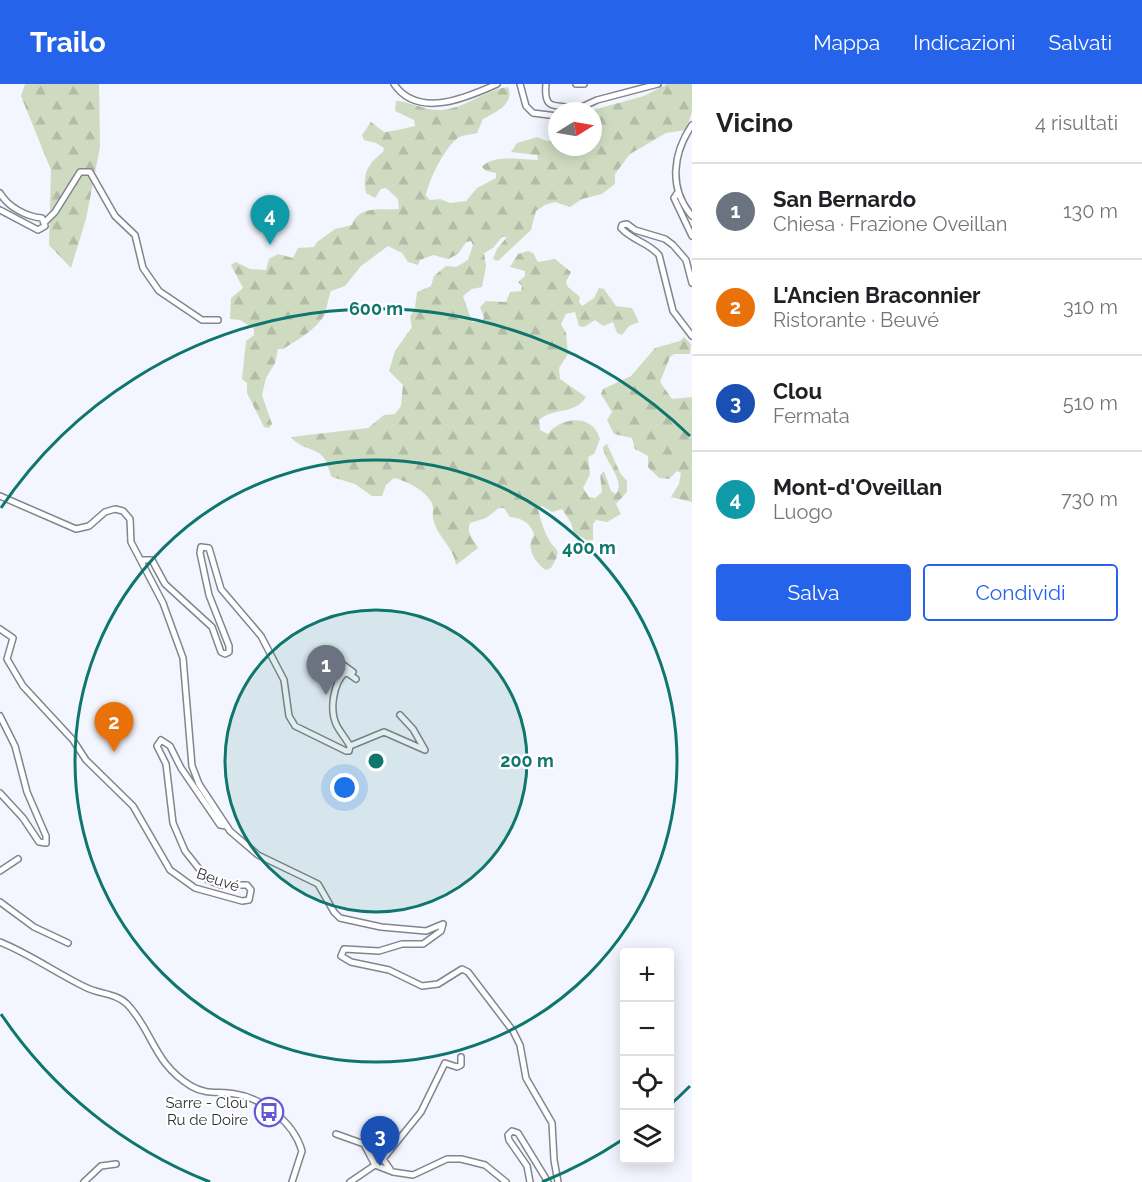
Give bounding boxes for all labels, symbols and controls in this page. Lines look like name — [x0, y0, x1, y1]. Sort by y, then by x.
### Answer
text: Trailo — [30, 26, 106, 59]
text: Mappa — [813, 30, 880, 55]
text: Indicazioni — [913, 30, 1016, 55]
text: Salvati — [1049, 30, 1112, 55]
north arrow — [548, 102, 602, 156]
text: Vicino — [716, 108, 793, 138]
text: 4 risultati — [1035, 111, 1118, 135]
text: San Bernardo — [773, 186, 916, 212]
pin: 4 — [250, 196, 290, 245]
text: 1 — [731, 199, 740, 223]
text: 130 m — [1063, 199, 1118, 223]
text: Chiesa · Frazione Oveillan — [773, 212, 1007, 236]
text: L'Ancien Braconnier — [773, 282, 981, 308]
text: 2 — [730, 295, 741, 319]
text: 310 m — [1063, 295, 1118, 319]
text: 600 m — [349, 298, 403, 319]
text: Ristorante · Beuvé — [773, 308, 939, 332]
text: Clou — [773, 378, 822, 404]
text: 3 — [730, 391, 741, 415]
text: 510 m — [1063, 391, 1118, 415]
text: Fermata — [773, 404, 850, 428]
text: Mont-d'Oveillan — [773, 474, 942, 500]
text: 4 — [730, 487, 741, 511]
text: 730 m — [1061, 487, 1118, 511]
text: Luogo — [773, 500, 833, 524]
text: 400 m — [562, 537, 616, 558]
button: Salva — [716, 564, 911, 621]
button: Condividi — [923, 564, 1118, 621]
pin: 1 — [306, 646, 346, 695]
pin: 2 — [94, 702, 134, 752]
text: 200 m — [500, 750, 554, 771]
centre of rings — [366, 751, 386, 771]
your location — [330, 773, 359, 802]
street label: Beuvé — [194, 864, 242, 896]
map controls — [620, 948, 674, 1164]
button: + — [620, 948, 674, 1002]
button: − — [620, 1002, 674, 1056]
button: locate — [620, 1056, 674, 1110]
place label: Sarre - Clou Ru de Doire — [165, 1094, 248, 1129]
bus stop icon: Sarre - Clou Ru de Doire — [253, 1096, 285, 1128]
button: layers — [620, 1110, 674, 1164]
pin: 3 — [360, 1116, 400, 1166]

